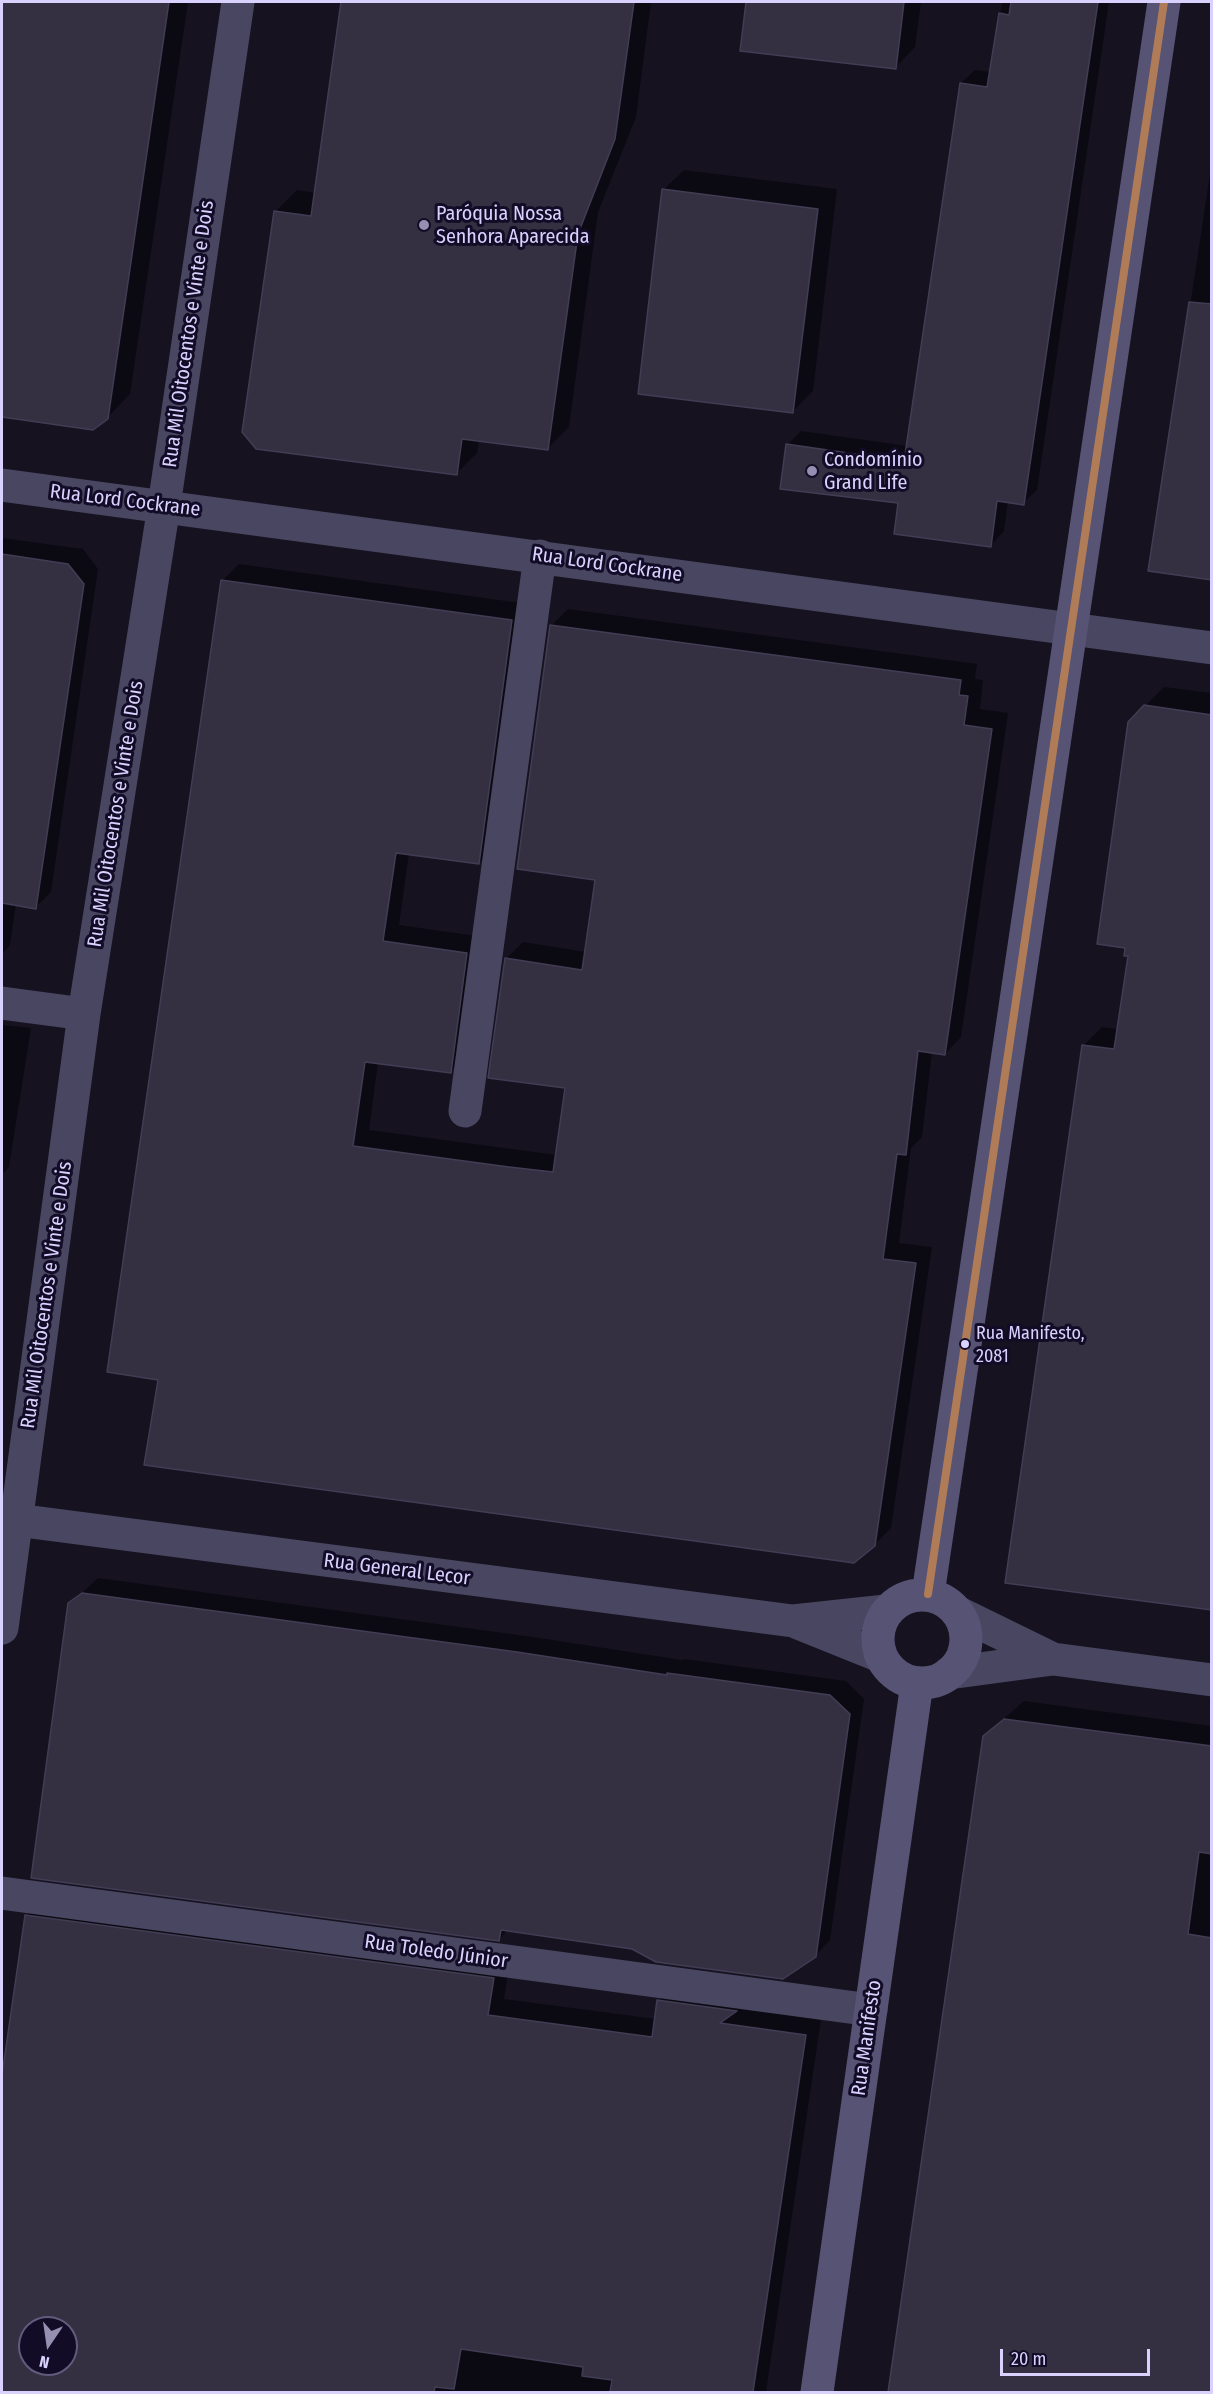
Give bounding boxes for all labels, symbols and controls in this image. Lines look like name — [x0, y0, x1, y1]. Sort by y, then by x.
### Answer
street label: Rua Mil Oitocentos e Vinte e Dois — [158, 199, 220, 469]
place label: Paróquia Nossa Senhora Aparecida — [436, 202, 589, 249]
marker: Paróquia Nossa Senhora Aparecida — [417, 218, 431, 232]
place label: Condomínio Grand Life — [824, 448, 923, 495]
marker: Condomínio Grand Life — [805, 464, 819, 478]
street label: Rua Lord Cockrane — [48, 480, 202, 522]
street label: Rua Lord Cockrane — [530, 543, 684, 587]
street label: Rua Mil Oitocentos e Vinte e Dois — [83, 679, 149, 949]
street label: Rua Mil Oitocentos e Vinte e Dois — [16, 1160, 78, 1430]
place label: Rua Manifesto, 2081 — [976, 1323, 1084, 1366]
marker: Rua Manifesto, 2081 — [959, 1338, 971, 1350]
street label: Rua General Lecor — [322, 1549, 472, 1591]
street label: Rua Toledo Júnior — [363, 1930, 509, 1974]
street label: Rua Manifesto — [847, 1979, 887, 2097]
north arrow — [18, 2316, 78, 2376]
scale bar — [1003, 2337, 1153, 2375]
text: 20 m — [1011, 2348, 1046, 2370]
text: N — [37, 2352, 51, 2372]

